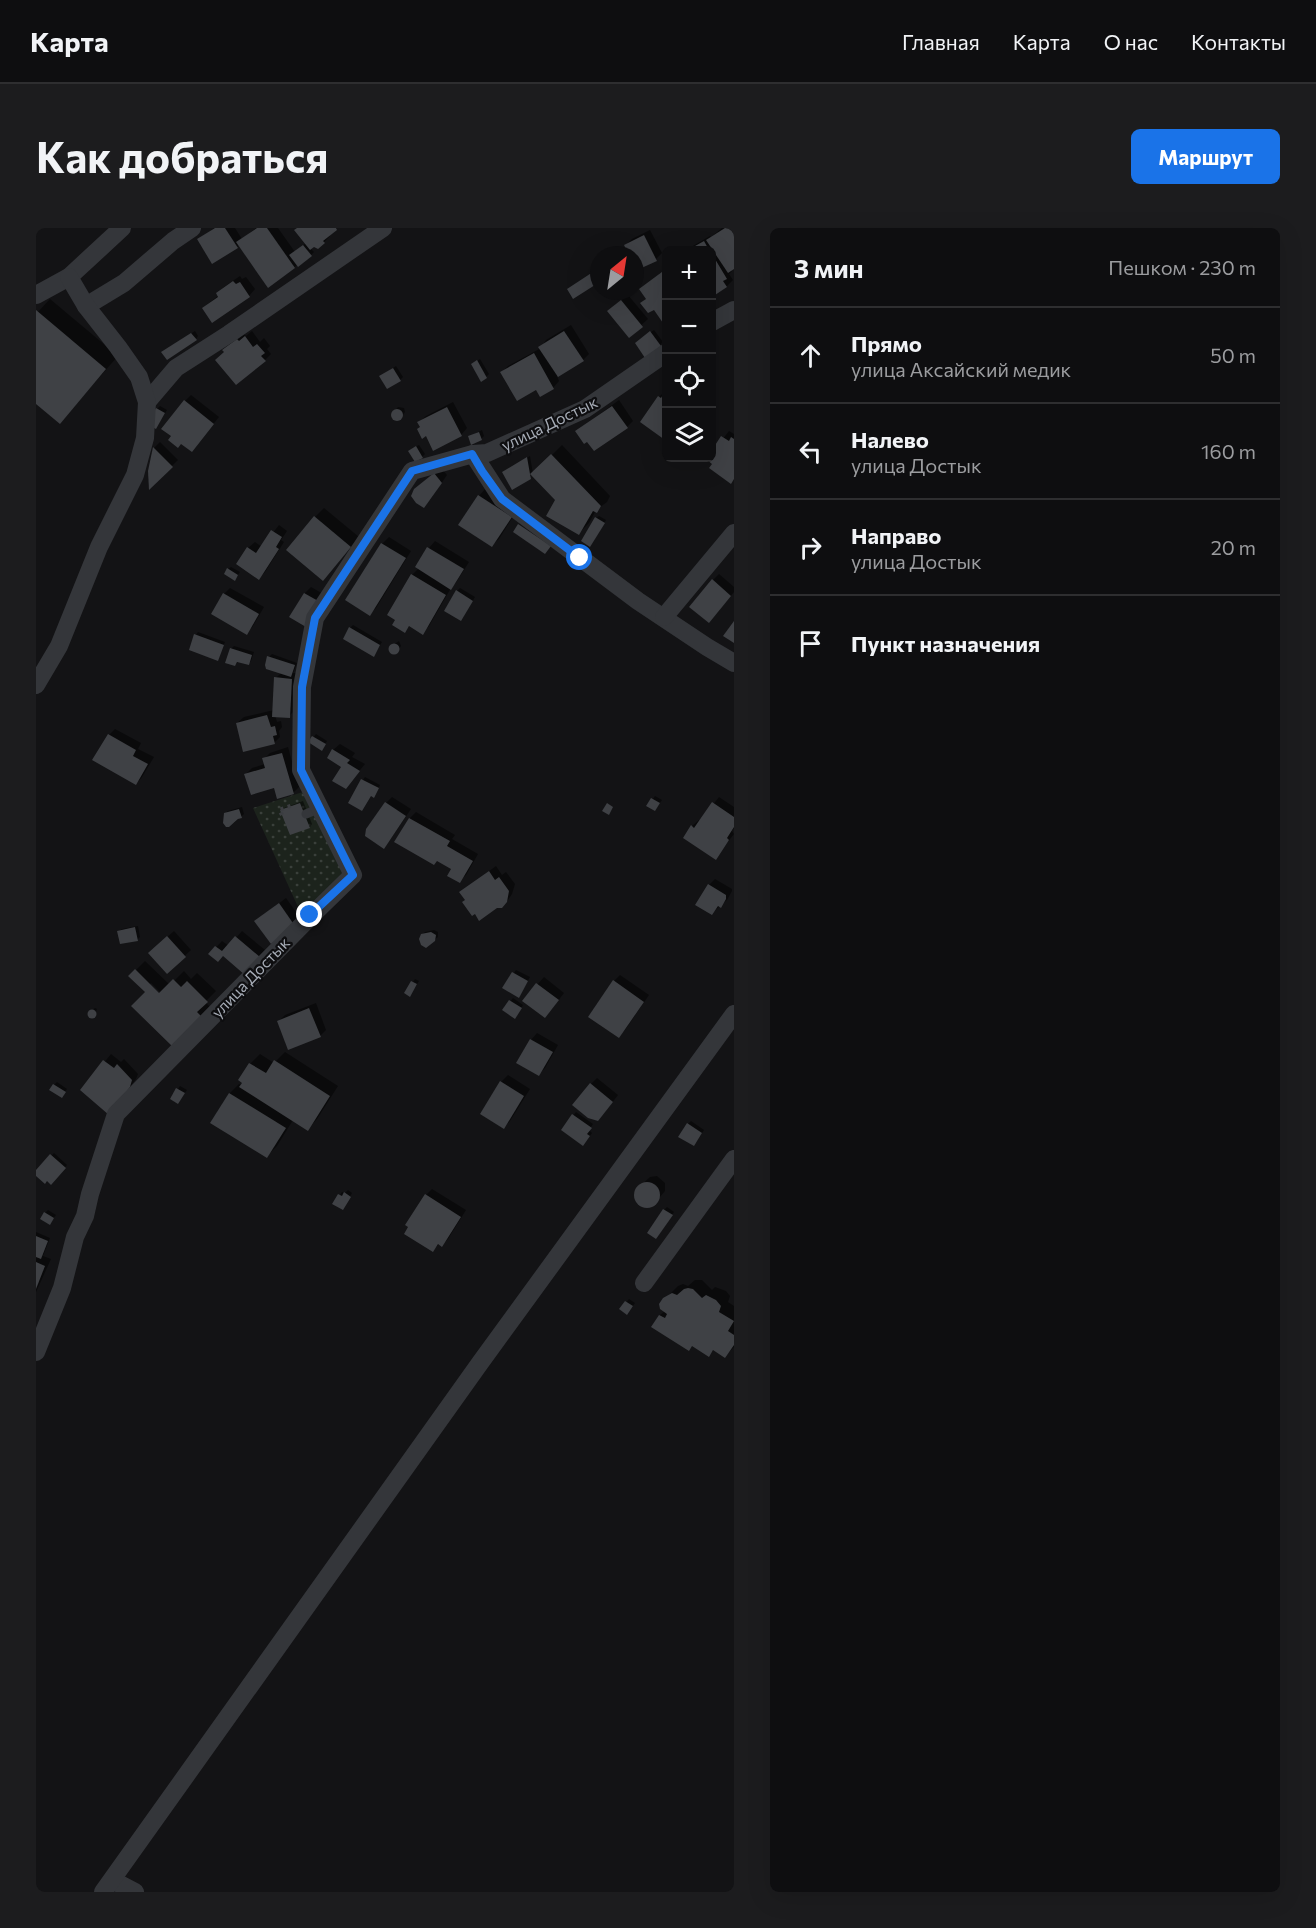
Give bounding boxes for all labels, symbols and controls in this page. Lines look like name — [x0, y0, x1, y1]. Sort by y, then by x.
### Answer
text: Карта — [30, 24, 109, 58]
text: Главная — [902, 29, 980, 54]
text: Карта — [1013, 29, 1071, 54]
text: О нас — [1104, 29, 1158, 54]
text: Контакты — [1191, 29, 1286, 54]
button: Маршрут — [1131, 129, 1280, 184]
text: Как добраться — [36, 130, 328, 182]
north arrow — [590, 246, 644, 300]
map controls — [662, 246, 716, 462]
button: + — [662, 246, 716, 300]
text: 3 мин — [794, 252, 864, 283]
text: Пешком · 230 m — [1108, 255, 1256, 279]
button: − — [662, 300, 716, 354]
text: Прямо — [851, 330, 922, 357]
icon: ahead — [794, 339, 827, 372]
text: 50 m — [1210, 343, 1256, 367]
button: locate — [662, 354, 716, 408]
text: улица Аксайский медик — [851, 357, 1071, 381]
street label: улица Достык — [498, 391, 601, 454]
button: layers — [662, 408, 716, 462]
text: Налево — [851, 426, 929, 453]
icon: left — [794, 435, 827, 468]
text: 160 m — [1201, 439, 1256, 463]
text: улица Достык — [851, 453, 982, 477]
text: Направо — [851, 522, 941, 549]
icon: right — [794, 531, 827, 564]
text: 20 m — [1211, 535, 1256, 559]
route start — [566, 544, 592, 570]
text: улица Достык — [851, 549, 982, 573]
icon: arrive — [794, 627, 827, 660]
text: Пункт назначения — [851, 630, 1040, 657]
route end — [296, 901, 322, 927]
street label: улица Достык — [207, 932, 293, 1021]

